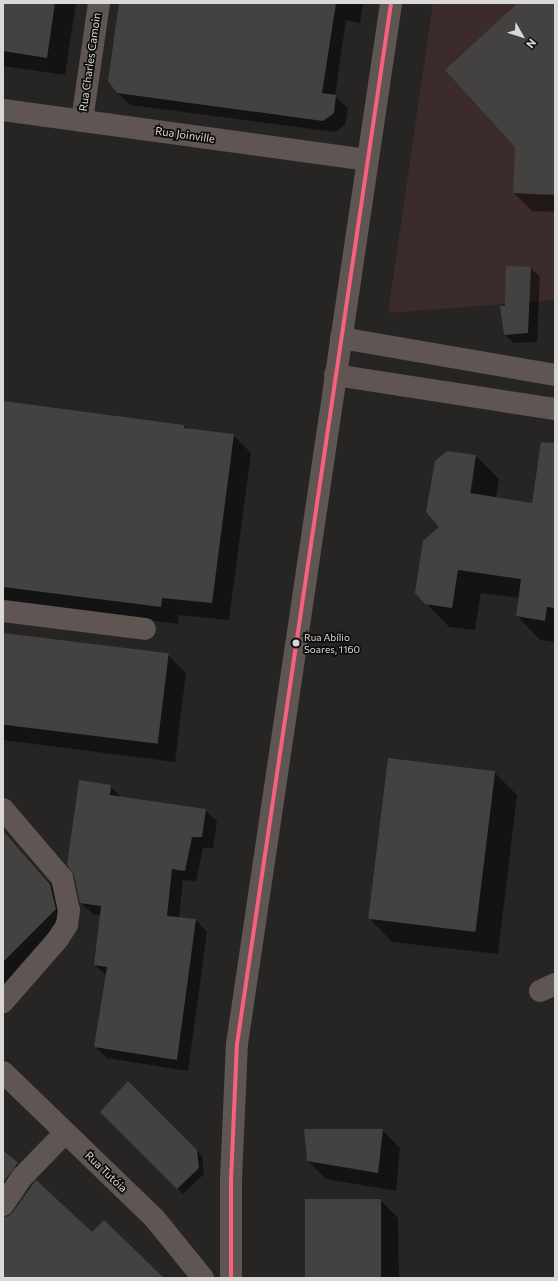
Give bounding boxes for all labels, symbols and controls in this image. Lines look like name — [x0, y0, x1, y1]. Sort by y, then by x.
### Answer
street label: Rua Charles Camoin — [77, 12, 103, 112]
north arrow — [502, 16, 542, 56]
text: N — [524, 37, 539, 51]
street label: Rua Joinville — [154, 124, 216, 146]
place label: Rua Abílio Soares, 1160 — [304, 631, 360, 654]
marker: Rua Abílio Soares, 1160 — [291, 638, 301, 648]
street label: Rua Tutóia — [82, 1149, 130, 1195]

